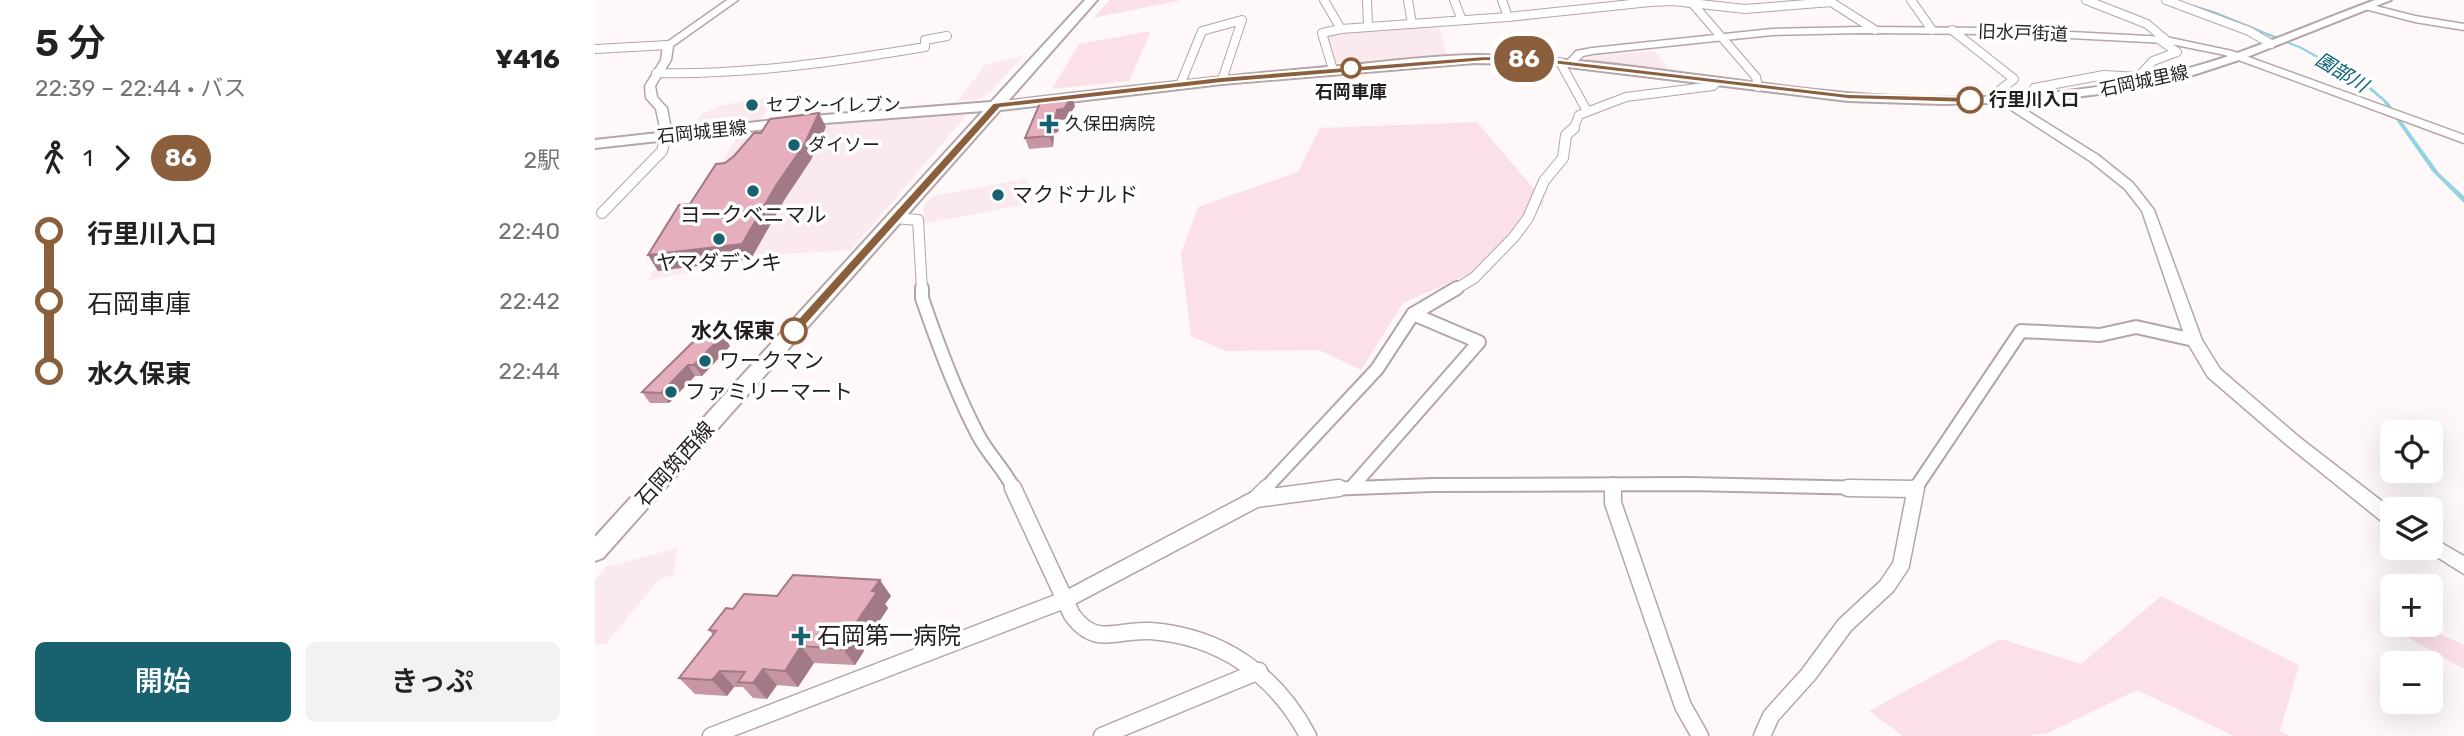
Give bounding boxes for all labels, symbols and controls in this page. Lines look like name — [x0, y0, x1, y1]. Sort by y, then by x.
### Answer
text: 5 分 — [35, 20, 105, 66]
street label: 旧水戸街道 — [1978, 20, 2068, 46]
line badge: 86 — [1493, 36, 1555, 82]
text: ¥416 — [495, 44, 560, 75]
text: 86 — [1508, 45, 1540, 73]
water label: 園部川 — [2311, 48, 2374, 98]
marker: 石岡車庫 — [1341, 58, 1361, 78]
street label: 石岡城里線 — [2098, 61, 2190, 101]
text: 22:39 – 22:44 · バス — [35, 74, 246, 102]
place label: 石岡車庫 — [1315, 81, 1387, 103]
marker: 行里川入口 — [1957, 87, 1983, 113]
place label: 行里川入口 — [1989, 89, 2079, 111]
place label: セブン-イレブン — [766, 94, 901, 116]
marker: セブン-イレブン — [744, 97, 760, 113]
place label: 久保田病院 — [1065, 113, 1155, 135]
marker: 久保田病院 — [1039, 114, 1059, 134]
street label: 石岡城里線 — [656, 116, 748, 148]
place label: ダイソー — [808, 134, 880, 156]
marker: ダイソー — [786, 137, 802, 153]
icon: walk — [35, 139, 73, 177]
icon: forward — [103, 139, 141, 177]
text: 1 — [83, 144, 93, 172]
text: 86 — [165, 144, 197, 172]
text: 2駅 — [523, 146, 560, 174]
place label: マクドナルド — [1012, 182, 1138, 207]
marker: ヨークベニマル — [745, 183, 761, 199]
marker: マクドナルド — [990, 187, 1006, 203]
place label: ヨークベニマル — [680, 202, 827, 227]
text: 22:40 — [498, 217, 560, 245]
text: 行里川入口 — [87, 219, 217, 250]
marker: ヤマダデンキ — [711, 231, 727, 247]
place label: ヤマダデンキ — [656, 250, 782, 275]
text: 22:42 — [499, 287, 560, 315]
text: 石岡車庫 — [87, 289, 191, 320]
place label: 水久保東 — [691, 318, 775, 343]
marker: 水久保東 — [781, 318, 807, 344]
place label: ワークマン — [719, 348, 824, 373]
marker: ワークマン — [697, 353, 713, 369]
text: 22:44 — [499, 357, 560, 385]
text: 水久保東 — [87, 359, 191, 390]
place label: ファミリーマート — [685, 379, 853, 404]
marker: ファミリーマート — [663, 384, 679, 400]
street label: 石岡筑西線 — [630, 416, 719, 511]
map controls — [2380, 420, 2443, 714]
button: locate — [2380, 420, 2443, 483]
button: layers — [2380, 497, 2443, 560]
button: + — [2380, 574, 2443, 637]
place label: 石岡第一病院 — [817, 622, 961, 650]
marker: 石岡第一病院 — [791, 626, 811, 646]
button: 開始 — [35, 642, 291, 722]
button: きっぷ — [305, 642, 560, 722]
button: − — [2380, 651, 2443, 714]

